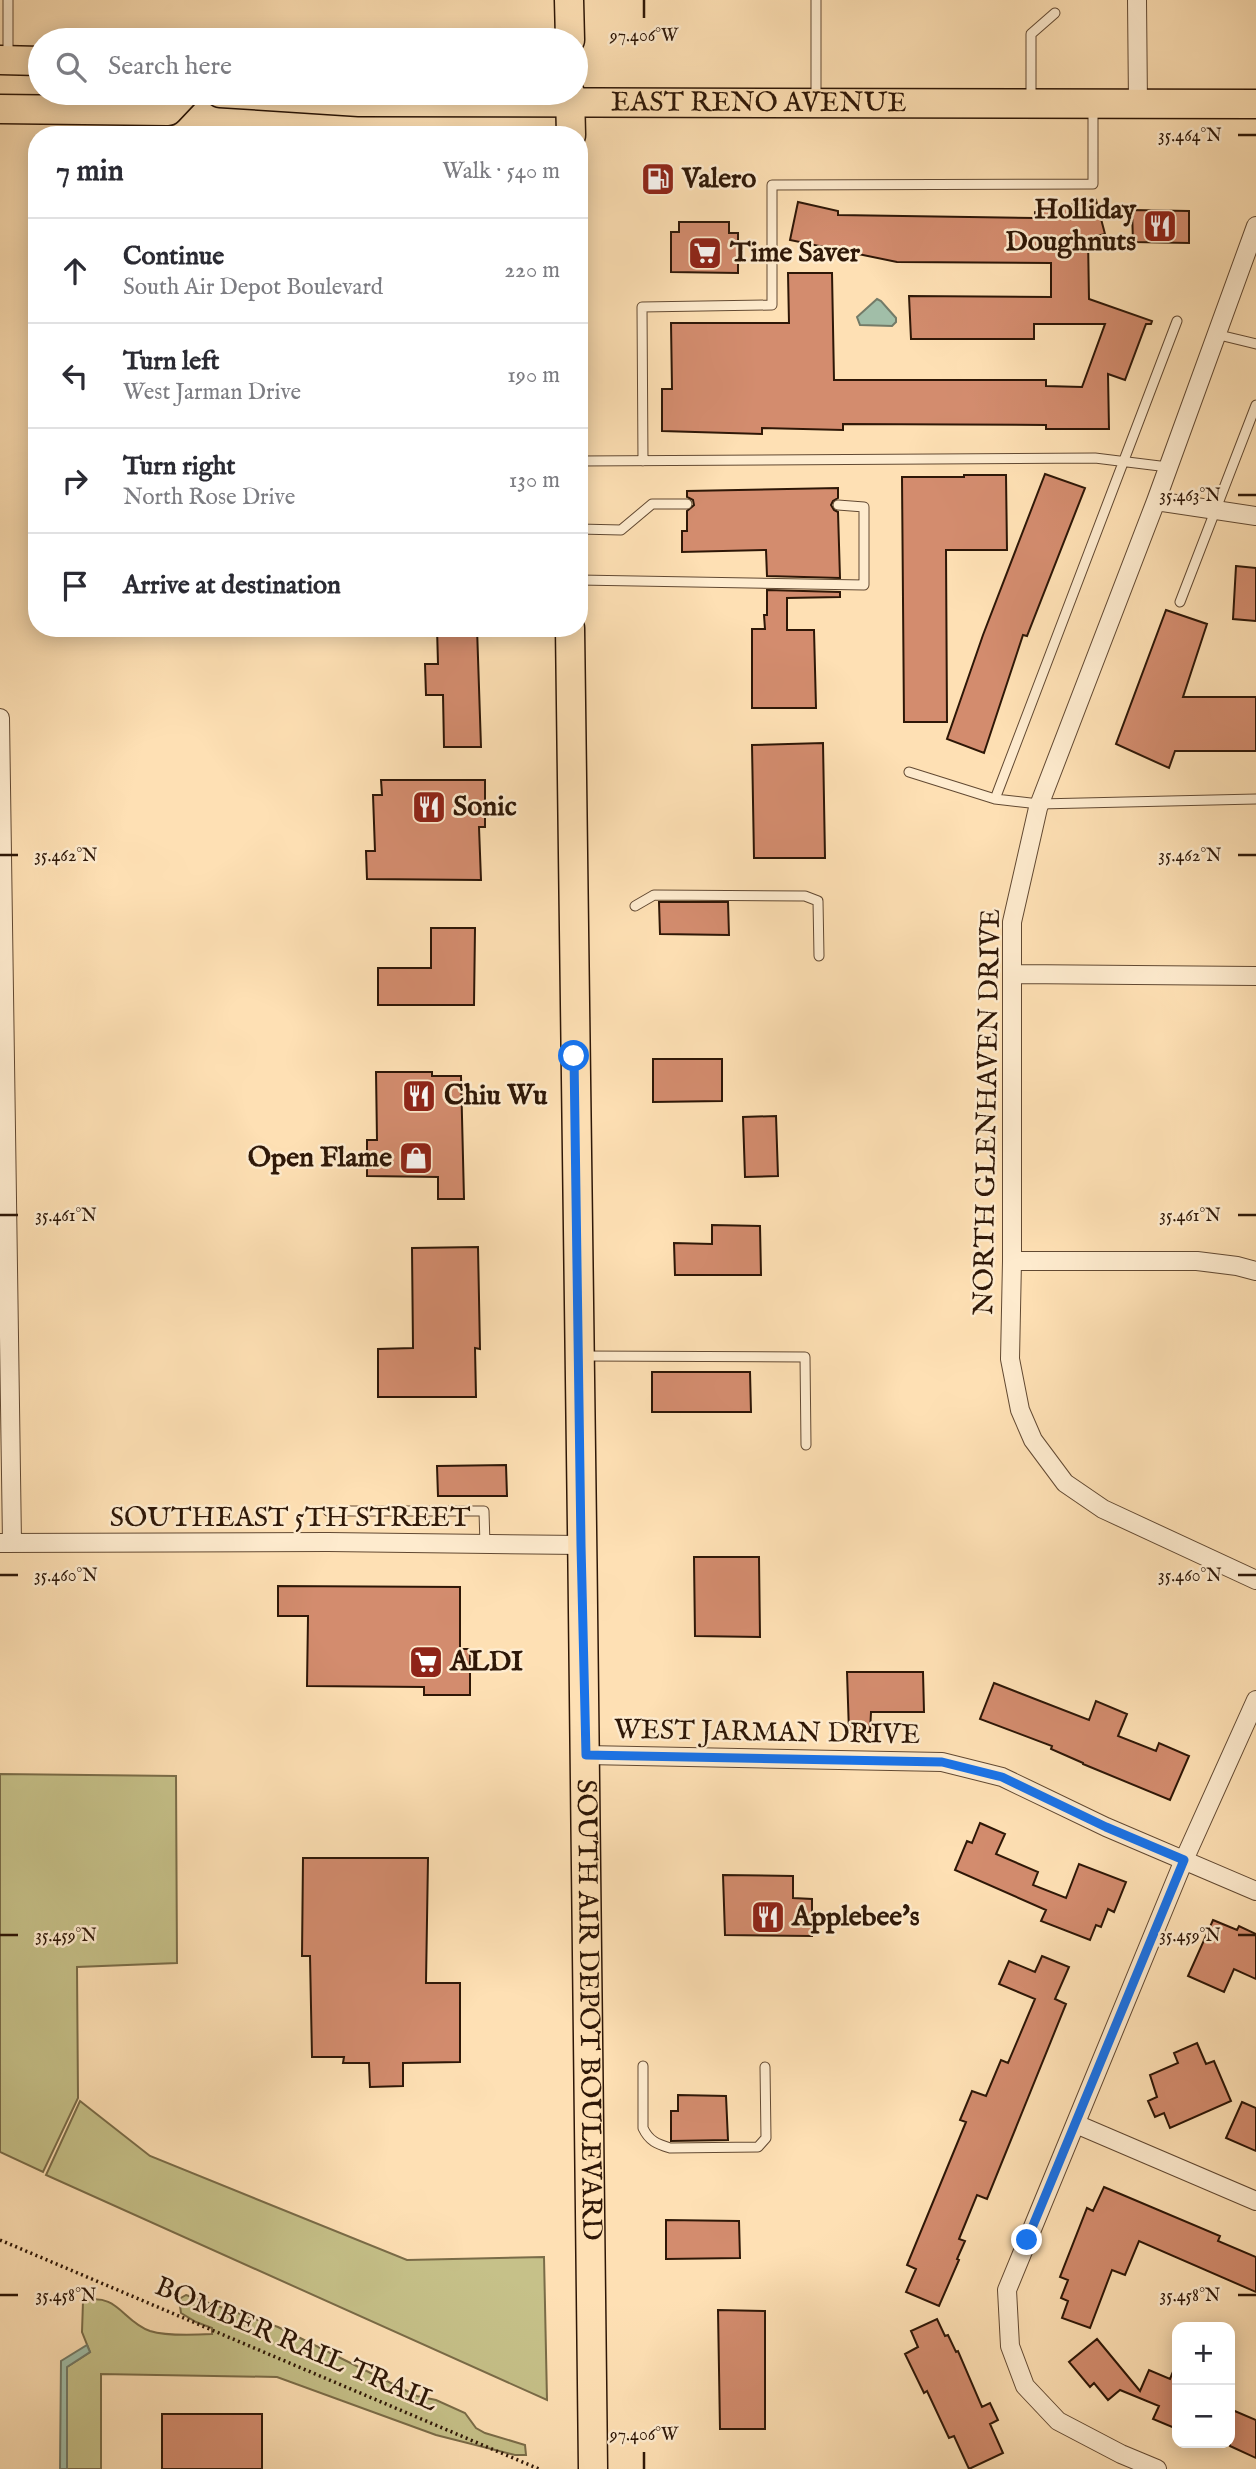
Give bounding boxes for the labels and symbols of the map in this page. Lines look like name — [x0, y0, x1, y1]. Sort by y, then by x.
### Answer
text: 97.406°W — [609, 25, 679, 48]
street label: EAST RENO AVENUE — [611, 85, 907, 121]
text: 35.464°N — [1158, 125, 1222, 148]
fuel station icon: Valero — [639, 160, 677, 198]
place label: Valero — [681, 162, 756, 197]
place label: Holliday Doughnuts — [1005, 193, 1137, 260]
restaurant icon: Holliday Doughnuts — [1141, 207, 1179, 245]
supermarket icon: Time Saver — [686, 234, 724, 272]
place label: Time Saver — [729, 236, 861, 271]
text: 35.463°N — [1159, 485, 1221, 508]
restaurant icon: Sonic — [410, 788, 448, 826]
place label: Sonic — [453, 790, 517, 825]
text: 35.462°N — [34, 845, 98, 868]
text: 35.462°N — [1158, 845, 1222, 868]
street label: NORTH GLENHAVEN DRIVE — [967, 908, 1009, 1316]
route start — [558, 1040, 589, 1071]
restaurant icon: Chiu Wu — [400, 1077, 438, 1115]
place label: Chiu Wu — [444, 1079, 548, 1114]
shop icon: Open Flame — [397, 1139, 435, 1177]
place label: Open Flame — [248, 1141, 392, 1176]
text: 35.461°N — [35, 1205, 97, 1228]
text: 35.461°N — [1159, 1205, 1221, 1228]
street label: SOUTHEAST 5TH STREET — [110, 1501, 471, 1536]
text: 35.460°N — [34, 1565, 98, 1588]
text: 35.460°N — [1158, 1565, 1222, 1588]
supermarket icon: ALDI — [407, 1643, 445, 1681]
place label: ALDI — [449, 1645, 523, 1680]
street label: WEST JARMAN DRIVE — [614, 1713, 920, 1753]
street label: SOUTH AIR DEPOT BOULEVARD — [568, 1779, 609, 2241]
restaurant icon: Applebee's — [749, 1898, 787, 1936]
place label: Applebee's — [791, 1900, 920, 1935]
text: 35.459°N — [35, 1925, 97, 1948]
text: 35.459°N — [1159, 1925, 1221, 1948]
route end — [1011, 2224, 1042, 2255]
street label: BOMBER RAIL TRAIL — [149, 2270, 443, 2420]
text: 35.458°N — [36, 2285, 97, 2308]
text: 35.458°N — [1160, 2285, 1221, 2308]
text: 97.406°W — [609, 2424, 679, 2447]

